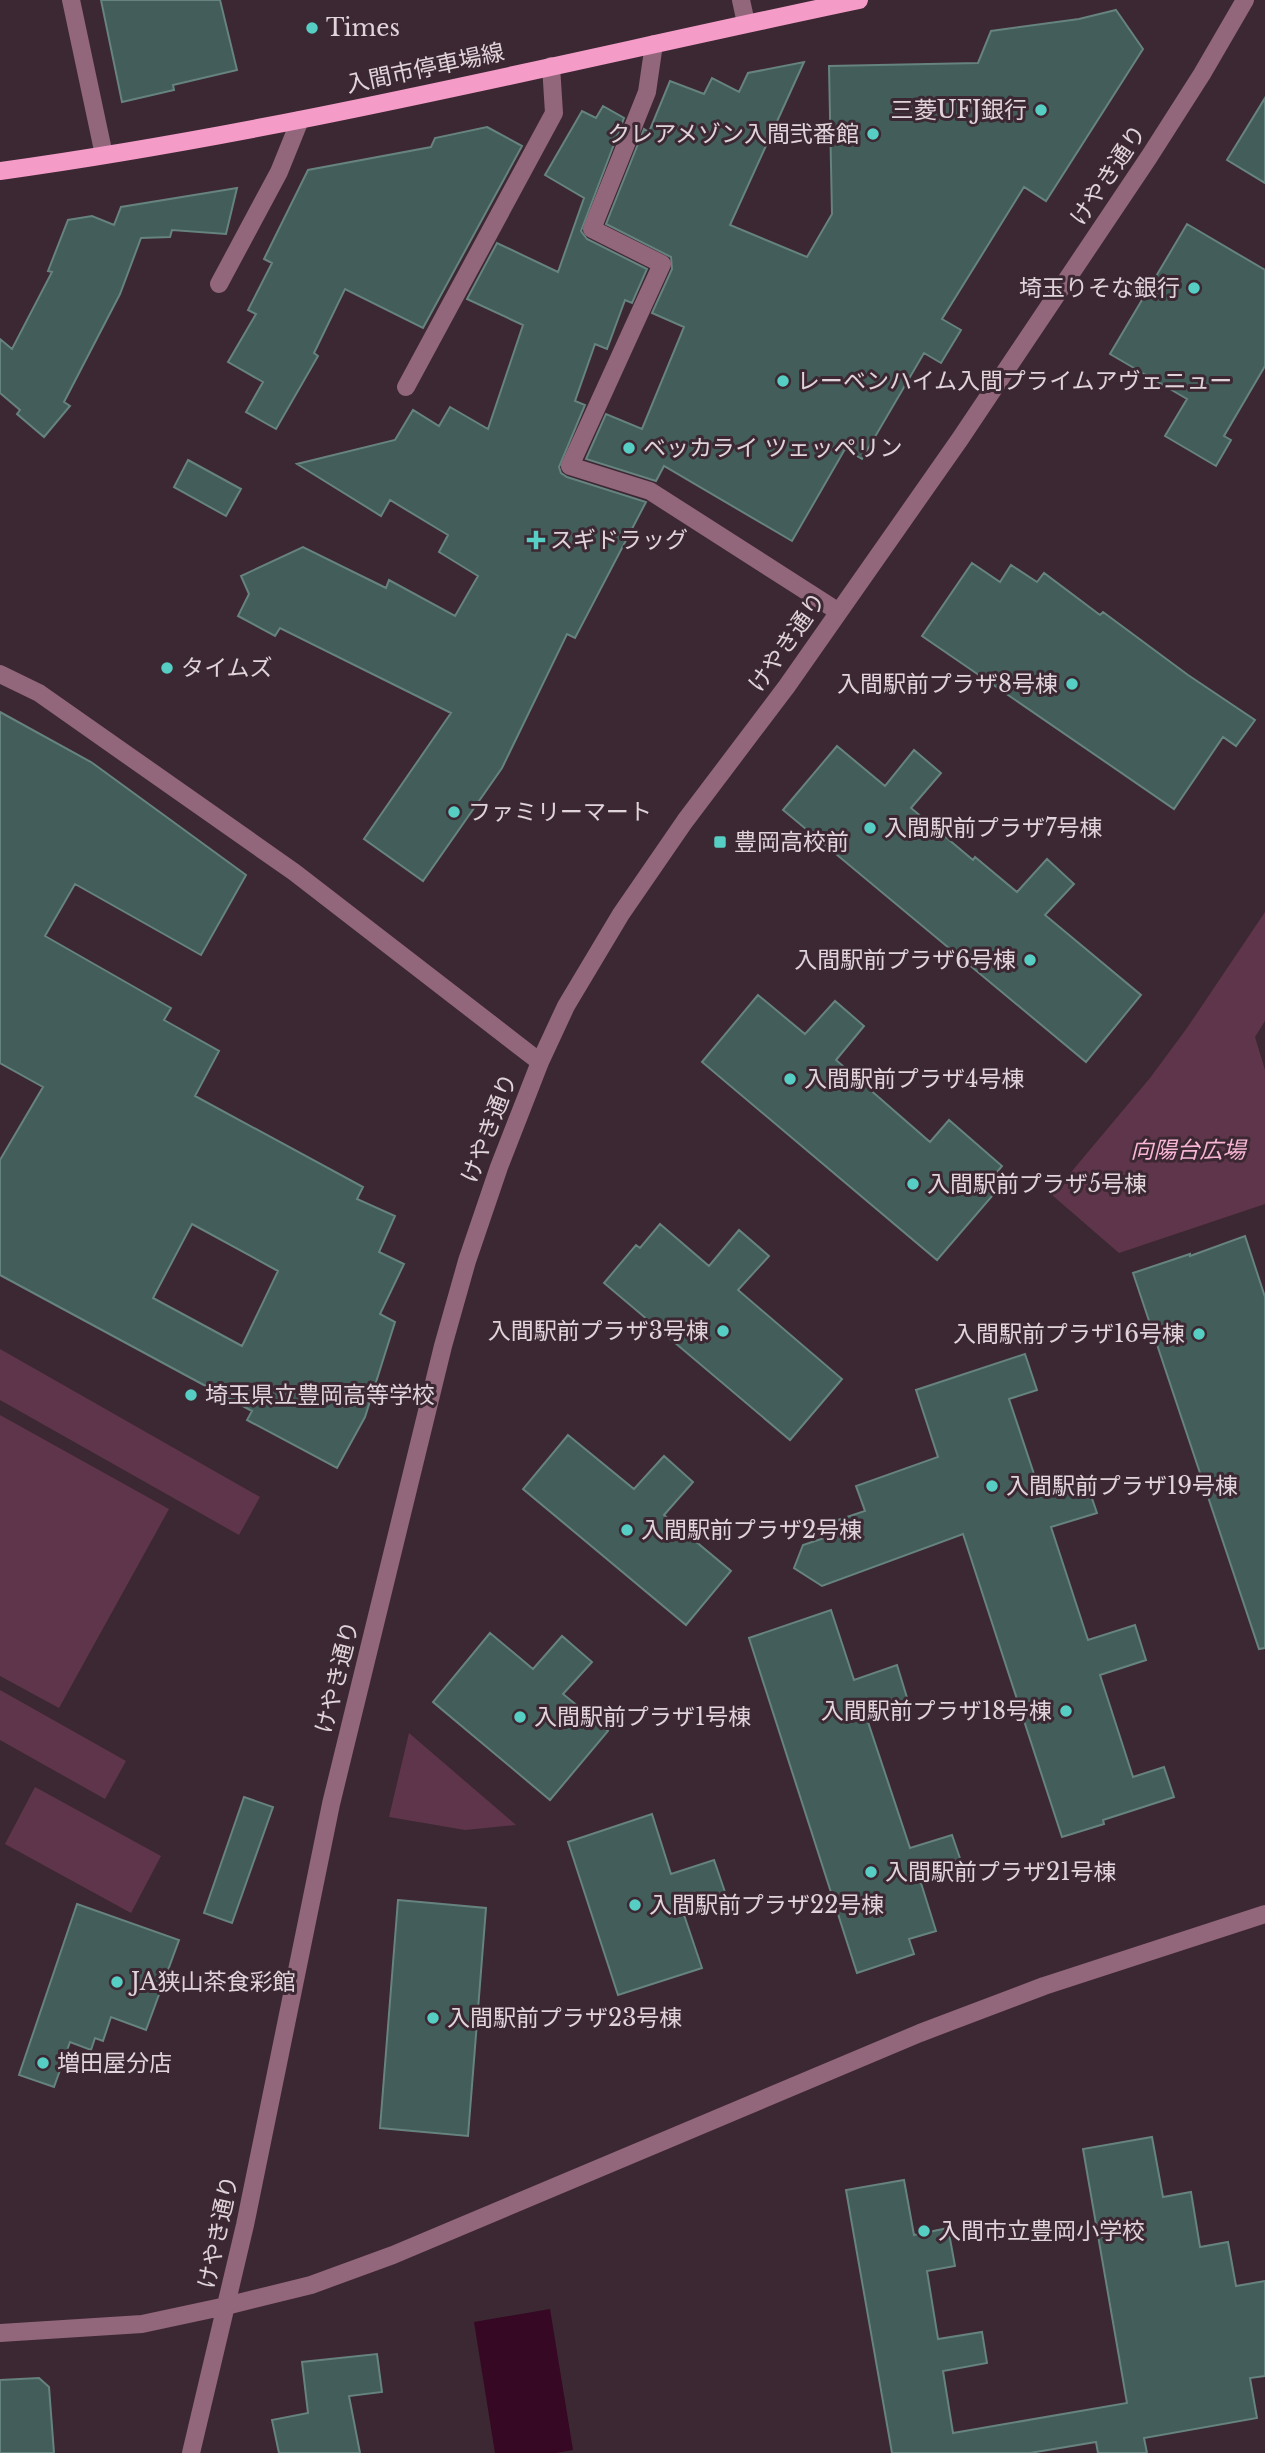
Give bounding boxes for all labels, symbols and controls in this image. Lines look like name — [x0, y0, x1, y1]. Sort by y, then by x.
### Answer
place label: Times — [326, 14, 400, 42]
marker: Times — [304, 20, 320, 36]
street label: 入間市停車場線 — [343, 38, 507, 98]
place label: 三菱UFJ銀行 — [891, 96, 1027, 124]
marker: 三菱UFJ銀行 — [1033, 102, 1049, 118]
place label: クレアメゾン入間弐番館 — [607, 120, 859, 148]
street label: けやき通り — [1064, 120, 1152, 230]
marker: クレアメゾン入間弐番館 — [865, 126, 881, 142]
place label: 埼玉りそな銀行 — [1019, 274, 1180, 302]
marker: 埼玉りそな銀行 — [1186, 280, 1202, 296]
place label: レーベンハイム入間プライムアヴェニュー — [797, 367, 1233, 395]
marker: レーベンハイム入間プライムアヴェニュー — [775, 373, 791, 389]
place label: ベッカライ ツェッペリン — [643, 434, 903, 462]
marker: ベッカライ ツェッペリン — [621, 440, 637, 456]
place label: スギドラッグ — [550, 526, 688, 554]
marker: スギドラッグ — [528, 532, 544, 548]
street label: けやき通り — [743, 587, 831, 697]
place label: タイムズ — [181, 654, 273, 682]
marker: タイムズ — [159, 660, 175, 676]
place label: 入間駅前プラザ8号棟 — [837, 670, 1058, 698]
marker: 入間駅前プラザ8号棟 — [1064, 676, 1080, 692]
place label: ファミリーマート — [468, 798, 652, 826]
marker: ファミリーマート — [446, 804, 462, 820]
place label: 入間駅前プラザ7号棟 — [884, 814, 1103, 842]
marker: 入間駅前プラザ7号棟 — [862, 820, 878, 836]
place label: 豊岡高校前 — [734, 828, 849, 856]
marker: 豊岡高校前 — [712, 834, 728, 850]
place label: 入間駅前プラザ6号棟 — [794, 946, 1016, 974]
marker: 入間駅前プラザ6号棟 — [1022, 952, 1038, 968]
place label: 入間駅前プラザ4号棟 — [804, 1065, 1024, 1093]
street label: けやき通り — [455, 1069, 523, 1187]
marker: 入間駅前プラザ4号棟 — [782, 1071, 798, 1087]
park label: 向陽台広場 — [1131, 1136, 1249, 1164]
place label: 入間駅前プラザ5号棟 — [927, 1170, 1147, 1198]
marker: 入間駅前プラザ5号棟 — [905, 1176, 921, 1192]
place label: 入間駅前プラザ3号棟 — [488, 1317, 709, 1345]
place label: 入間駅前プラザ16号棟 — [953, 1320, 1185, 1348]
marker: 入間駅前プラザ3号棟 — [715, 1323, 731, 1339]
marker: 入間駅前プラザ16号棟 — [1191, 1326, 1207, 1342]
place label: 埼玉県立豊岡高等学校 — [205, 1381, 435, 1409]
marker: 埼玉県立豊岡高等学校 — [183, 1387, 199, 1403]
place label: 入間駅前プラザ19号棟 — [1006, 1472, 1238, 1500]
marker: 入間駅前プラザ19号棟 — [984, 1478, 1000, 1494]
place label: 入間駅前プラザ2号棟 — [641, 1516, 862, 1544]
marker: 入間駅前プラザ2号棟 — [619, 1522, 635, 1538]
street label: けやき通り — [310, 1618, 364, 1736]
place label: 入間駅前プラザ18号棟 — [821, 1697, 1052, 1725]
place label: 入間駅前プラザ1号棟 — [534, 1703, 751, 1731]
marker: 入間駅前プラザ18号棟 — [1058, 1703, 1074, 1719]
marker: 入間駅前プラザ1号棟 — [512, 1709, 528, 1725]
place label: 入間駅前プラザ21号棟 — [885, 1858, 1116, 1886]
marker: 入間駅前プラザ21号棟 — [863, 1864, 879, 1880]
place label: 入間駅前プラザ22号棟 — [649, 1891, 884, 1919]
marker: 入間駅前プラザ22号棟 — [627, 1897, 643, 1913]
place label: JA狭山茶食彩館 — [128, 1968, 296, 1996]
marker: JA狭山茶食彩館 — [109, 1974, 125, 1990]
place label: 入間駅前プラザ23号棟 — [447, 2004, 682, 2032]
marker: 入間駅前プラザ23号棟 — [425, 2010, 441, 2026]
place label: 増田屋分店 — [57, 2049, 172, 2077]
marker: 増田屋分店 — [35, 2055, 51, 2071]
street label: けやき通り — [192, 2173, 244, 2291]
place label: 入間市立豊岡小学校 — [938, 2217, 1145, 2245]
marker: 入間市立豊岡小学校 — [916, 2223, 932, 2239]

